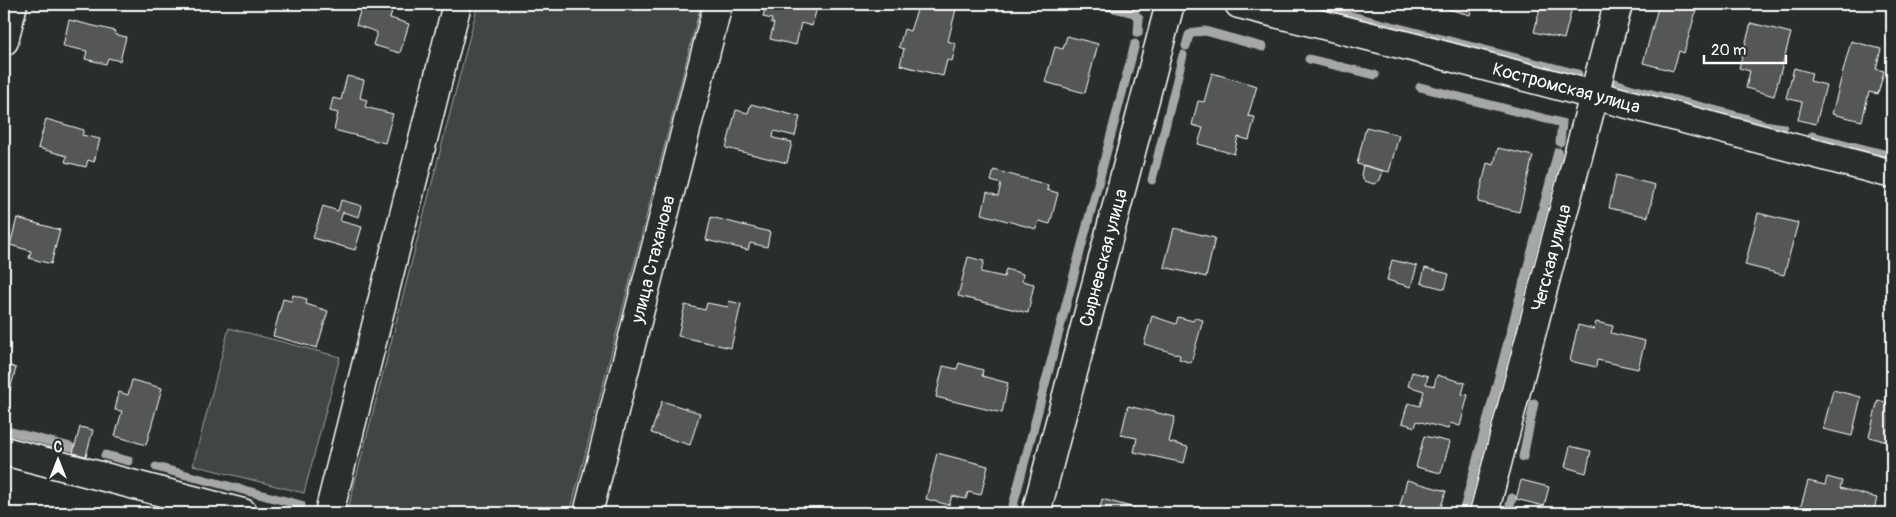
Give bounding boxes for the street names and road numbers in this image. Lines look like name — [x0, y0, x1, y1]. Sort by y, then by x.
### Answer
street label: Костромская улица — [1490, 58, 1643, 119]
street label: Сырневская улица — [1075, 186, 1133, 329]
street label: улица Стаханова — [626, 193, 681, 326]
street label: Чегская улица — [1527, 202, 1577, 314]

